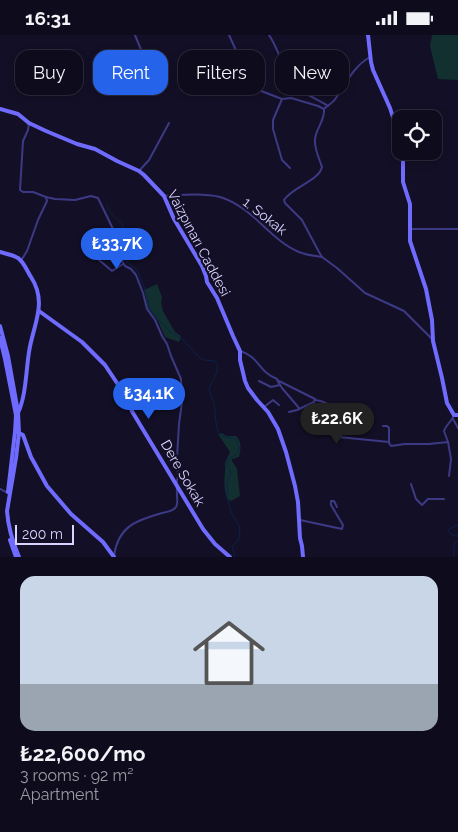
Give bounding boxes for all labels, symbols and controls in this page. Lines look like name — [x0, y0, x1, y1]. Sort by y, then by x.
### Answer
text: 16:31 — [25, 7, 71, 29]
chip: Buy — [15, 50, 83, 95]
chip: Rent — [93, 50, 168, 95]
chip: Filters — [178, 50, 265, 95]
chip: New — [275, 50, 349, 95]
map controls — [392, 110, 442, 160]
button: locate — [392, 110, 442, 160]
street label: Vaizpınarı Caddesi — [164, 187, 234, 299]
street label: 1. Sokak — [240, 194, 291, 239]
pin: ₺33.7K — [76, 227, 158, 270]
text: ₺33.7K — [92, 234, 142, 253]
pin: ₺34.1K — [108, 377, 190, 420]
text: ₺34.1K — [124, 384, 174, 403]
pin: ₺22.6K — [296, 403, 378, 445]
text: ₺22.6K — [311, 409, 363, 428]
street label: Dere Sokak — [158, 437, 209, 510]
scale bar — [15, 522, 74, 545]
text: 200 m — [22, 526, 63, 542]
icon: home — [184, 608, 274, 698]
text: ₺22,600/mo — [20, 741, 146, 766]
text: 3 rooms · 92 m² — [20, 766, 133, 785]
text: Apartment — [20, 785, 99, 804]

